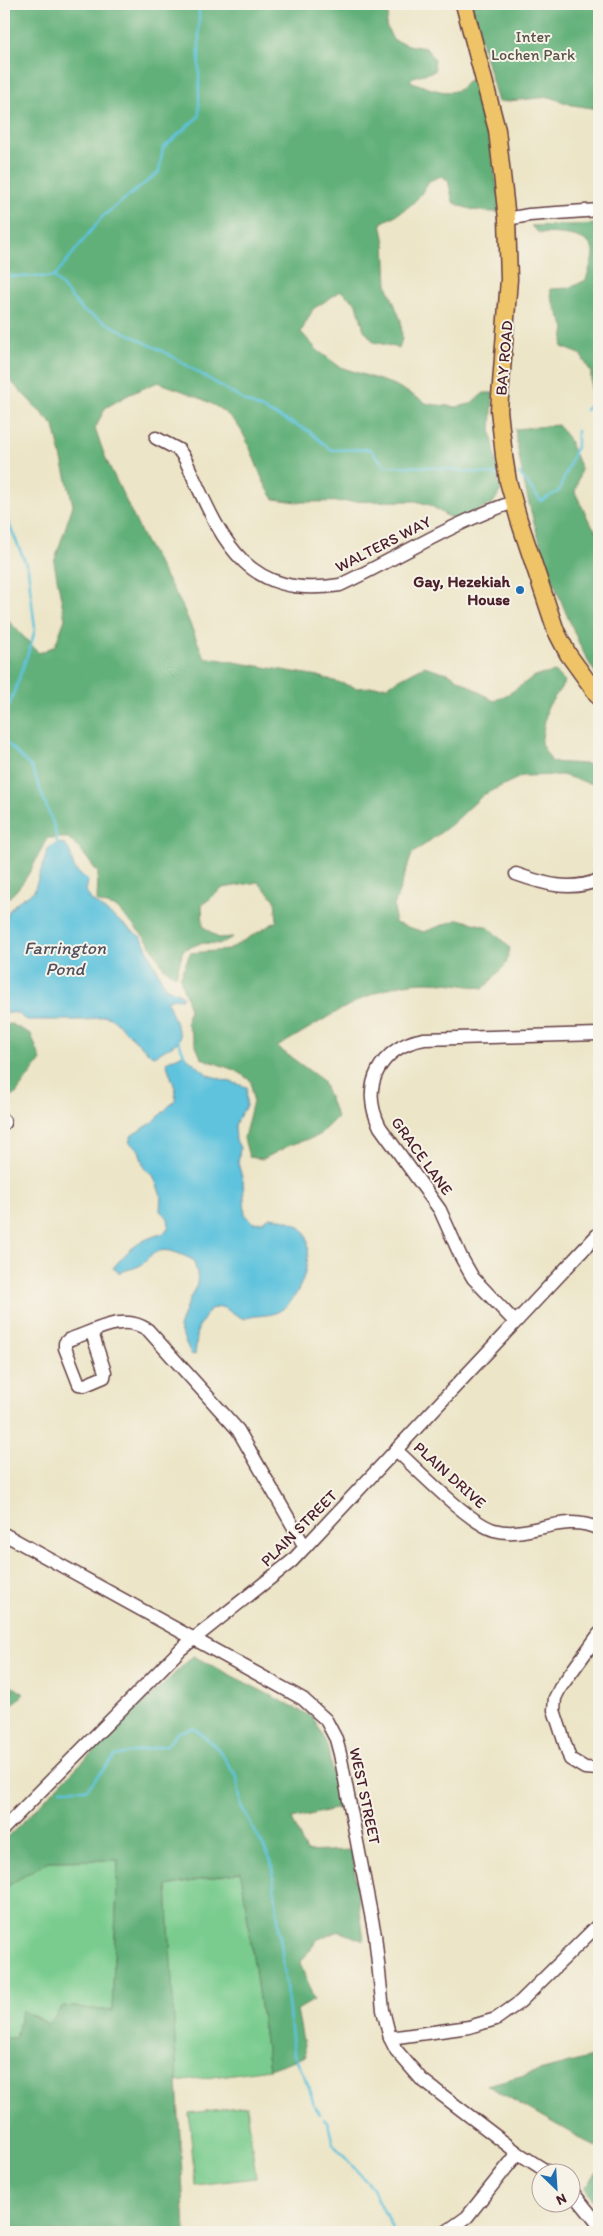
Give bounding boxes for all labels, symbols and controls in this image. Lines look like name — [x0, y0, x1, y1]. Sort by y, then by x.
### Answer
park label: Inter Lochen Park — [491, 27, 575, 64]
street label: BAY ROAD — [491, 319, 517, 396]
street label: WALTERS WAY — [332, 512, 434, 576]
place label: Gay, Hezekiah House — [413, 572, 510, 609]
marker: Gay, Hezekiah House — [514, 584, 526, 596]
water label: Farrington Pond — [24, 937, 107, 980]
street label: GRACE LANE — [387, 1113, 457, 1199]
street label: PLAIN DRIVE — [410, 1438, 490, 1513]
street label: PLAIN STREET — [257, 1486, 341, 1570]
street label: WEST STREET — [345, 1746, 385, 1846]
north arrow — [530, 2164, 580, 2214]
text: N — [553, 2190, 569, 2209]

